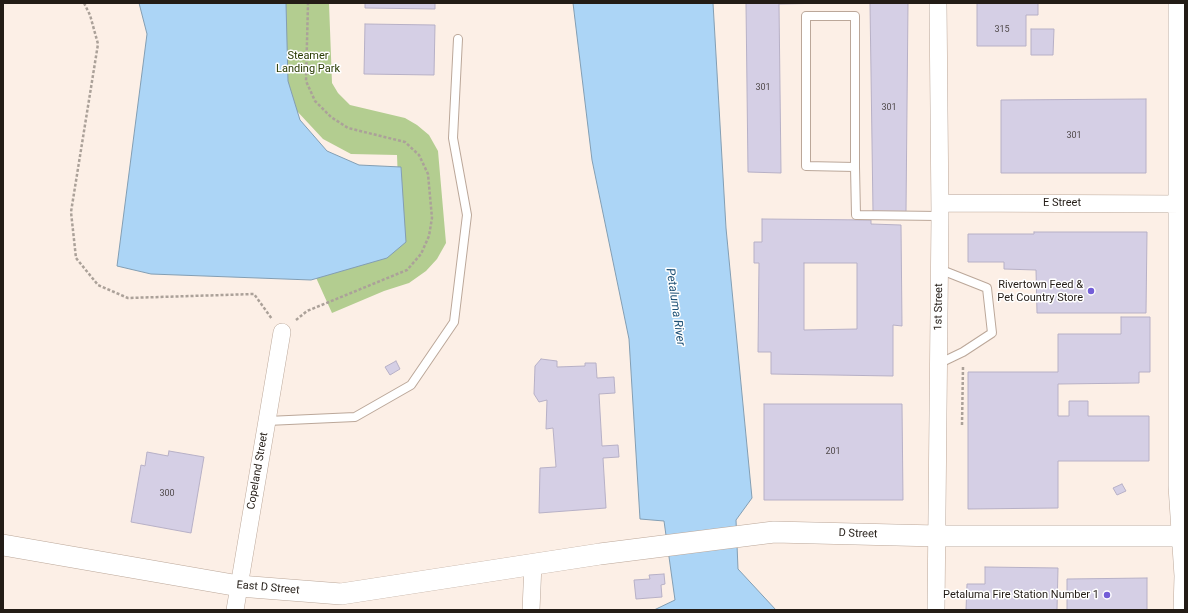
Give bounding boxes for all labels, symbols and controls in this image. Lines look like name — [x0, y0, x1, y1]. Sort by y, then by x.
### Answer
house number: 315 — [994, 25, 1010, 35]
park label: Steamer Landing Park — [276, 49, 340, 75]
house number: 301 — [755, 83, 771, 93]
house number: 301 — [881, 103, 897, 113]
house number: 301 — [1066, 131, 1082, 141]
street label: E Street — [1043, 196, 1081, 210]
water label: Petaluma River — [662, 267, 688, 347]
place label: Rivertown Feed & Pet Country Store — [997, 278, 1083, 304]
street label: 1st Street — [932, 283, 946, 331]
marker: Rivertown Feed & Pet Country Store — [1086, 286, 1096, 296]
street label: Copeland Street — [245, 431, 271, 511]
house number: 201 — [825, 447, 841, 457]
house number: 300 — [159, 489, 175, 499]
street label: D Street — [838, 527, 878, 541]
street label: East D Street — [236, 579, 300, 597]
place label: Petaluma Fire Station Number 1 — [943, 588, 1099, 602]
marker: Petaluma Fire Station Number 1 — [1102, 590, 1112, 600]

